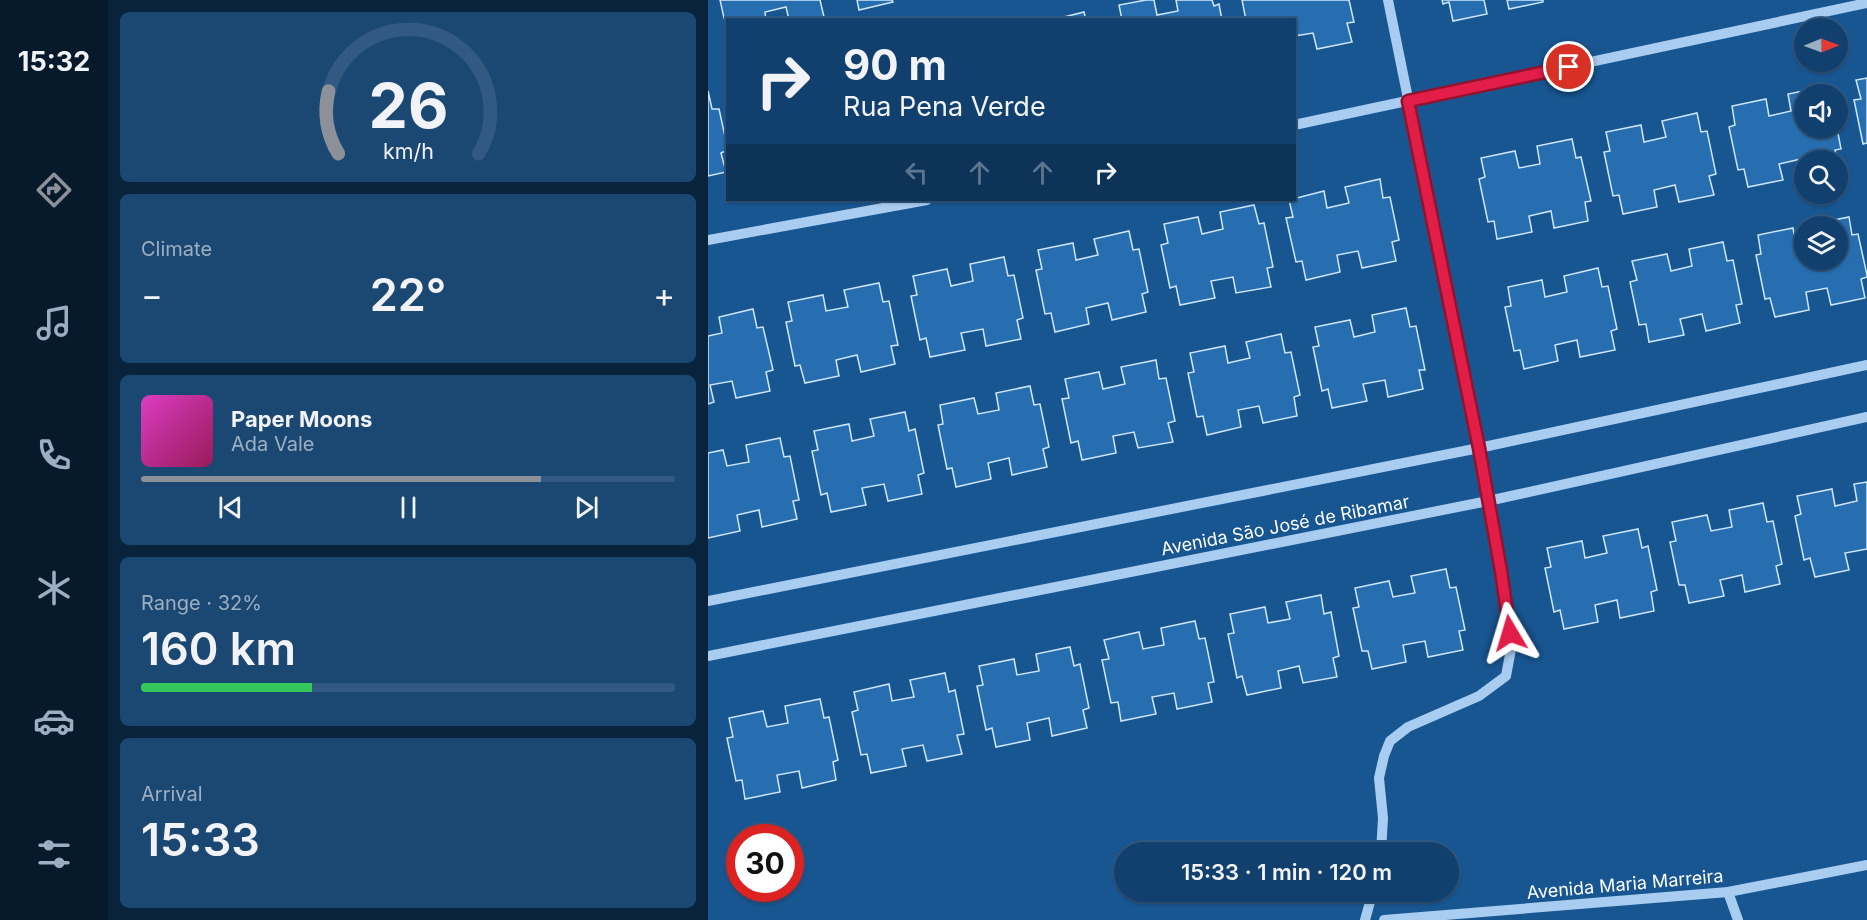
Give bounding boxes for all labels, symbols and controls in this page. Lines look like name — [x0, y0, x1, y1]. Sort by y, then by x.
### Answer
north arrow — [1794, 18, 1848, 72]
map controls — [1794, 18, 1848, 270]
text: 90 m — [843, 39, 947, 90]
pin — [1543, 41, 1594, 92]
icon: right — [744, 42, 822, 120]
text: 15:32 — [18, 45, 90, 78]
icon: arrive — [1552, 50, 1585, 83]
text: 26 — [368, 68, 448, 143]
button: sound — [1794, 84, 1848, 138]
text: Rua Pena Verde — [843, 90, 1046, 123]
text: km/h — [383, 138, 433, 164]
button: search — [1794, 150, 1848, 204]
icon: left — [900, 156, 933, 189]
icon: ahead — [963, 156, 996, 189]
icon: ahead — [1026, 156, 1059, 189]
icon: right — [1089, 156, 1122, 189]
icon: directions — [33, 169, 75, 211]
button: layers — [1794, 216, 1848, 270]
text: Climate — [141, 237, 212, 261]
text: 22° — [370, 267, 446, 322]
text: − — [141, 275, 163, 315]
text: + — [653, 275, 675, 315]
icon: music — [33, 302, 75, 344]
text: Paper Moons — [231, 406, 372, 432]
text: Ada Vale — [231, 432, 314, 456]
icon: phone — [33, 434, 75, 476]
icon: previous — [214, 491, 247, 524]
icon: pause — [392, 491, 425, 524]
icon: next — [570, 491, 603, 524]
street label: Avenida São José de Ribamar — [1159, 491, 1411, 559]
icon: climate — [33, 567, 75, 609]
text: Range · 32% — [141, 591, 262, 615]
position arrow — [1478, 601, 1542, 665]
text: 160 km — [141, 621, 296, 676]
icon: car — [33, 700, 75, 742]
text: Arrival — [141, 782, 203, 806]
text: 15:33 — [141, 812, 260, 867]
speed limit sign: 30 — [726, 824, 804, 902]
icon: filters — [33, 833, 75, 875]
text: 15:33 · 1 min · 120 m — [1181, 859, 1392, 885]
street label: Avenida Maria Marreira — [1526, 865, 1724, 903]

